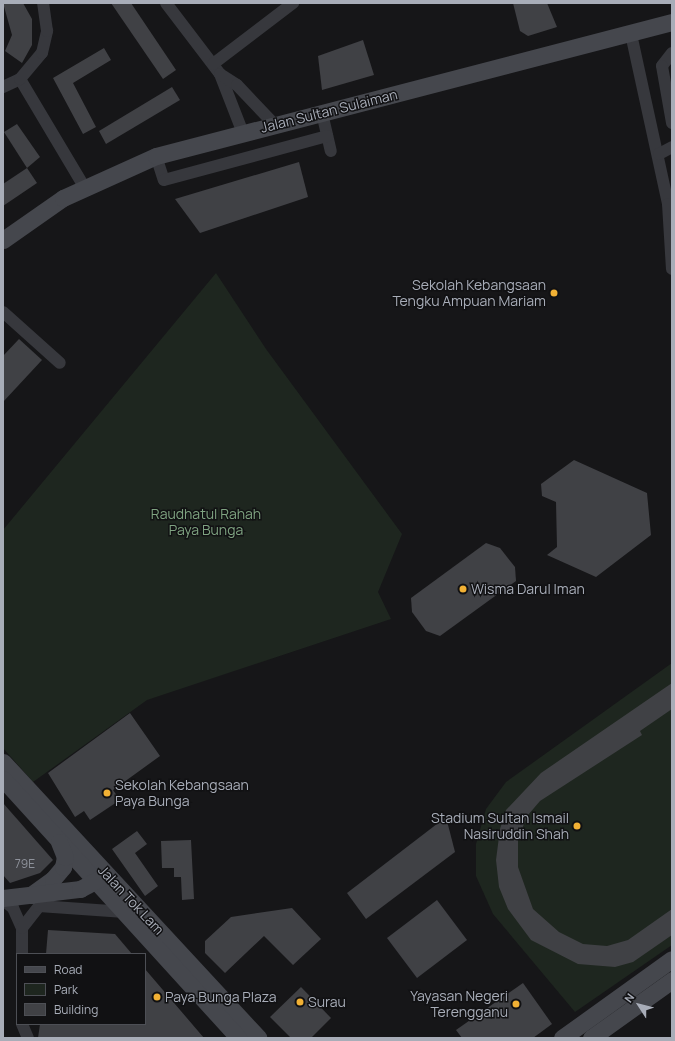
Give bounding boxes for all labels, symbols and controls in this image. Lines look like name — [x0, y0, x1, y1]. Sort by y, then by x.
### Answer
street label: Jalan Sultan Sulaiman — [259, 86, 399, 136]
place label: Sekolah Kebangsaan Tengku Ampuan Mariam — [392, 277, 546, 310]
marker: Sekolah Kebangsaan Tengku Ampuan Mariam — [549, 288, 559, 298]
park label: Raudhatul Rahah Paya Bunga — [151, 506, 261, 538]
place label: Wisma Darul Iman — [471, 581, 585, 597]
marker: Wisma Darul Iman — [458, 584, 468, 594]
place label: Sekolah Kebangsaan Paya Bunga — [115, 777, 249, 810]
marker: Sekolah Kebangsaan Paya Bunga — [102, 788, 112, 798]
place label: Stadium Sultan Ismail Nasiruddin Shah — [431, 810, 569, 842]
marker: Stadium Sultan Ismail Nasiruddin Shah — [572, 821, 582, 831]
house number: 79E — [15, 857, 35, 871]
street label: Jalan Tok Lam — [95, 862, 167, 938]
legend — [16, 953, 146, 1025]
text: Road — [54, 961, 82, 978]
text: Park — [54, 981, 78, 998]
north arrow — [619, 985, 659, 1025]
place label: Yayasan Negeri Terengganu — [410, 988, 508, 1020]
place label: Paya Bunga Plaza — [165, 989, 277, 1005]
text: N — [620, 990, 637, 1005]
marker: Paya Bunga Plaza — [152, 992, 162, 1002]
place label: Surau — [308, 994, 346, 1010]
marker: Surau — [295, 997, 305, 1007]
marker: Yayasan Negeri Terengganu — [511, 999, 521, 1009]
text: Building — [54, 1001, 98, 1018]

